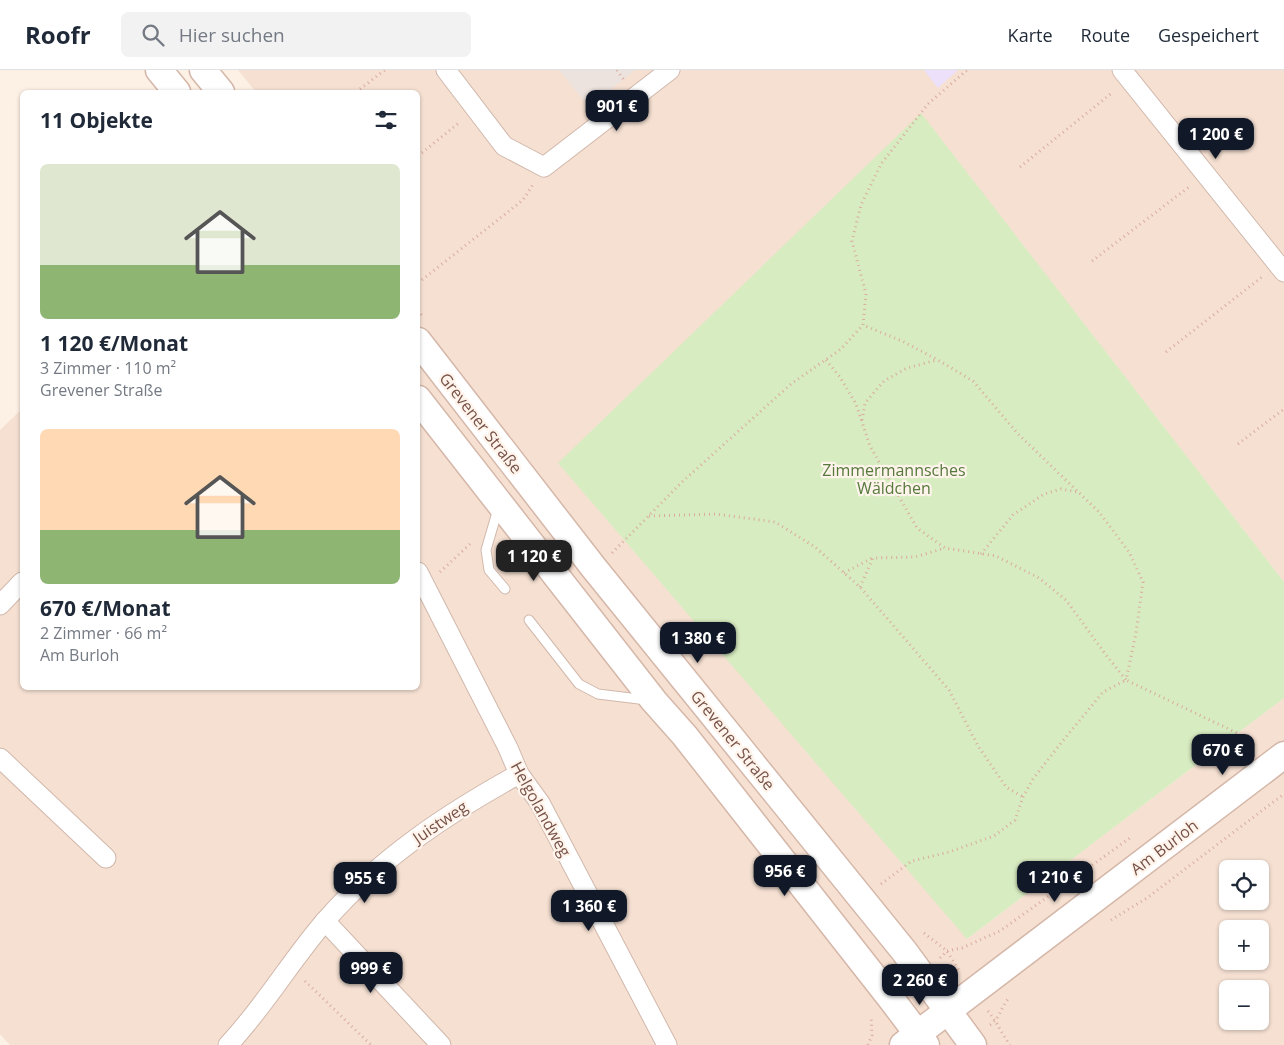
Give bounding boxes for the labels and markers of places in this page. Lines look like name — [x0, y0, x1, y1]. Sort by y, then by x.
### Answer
pin: 901 € — [582, 90, 652, 132]
pin: 1 200 € — [1170, 118, 1262, 160]
pin: 1 120 € — [488, 540, 580, 582]
pin: 1 380 € — [652, 622, 744, 664]
pin: 670 € — [1188, 734, 1258, 776]
pin: 956 € — [750, 854, 820, 897]
pin: 1 210 € — [1009, 860, 1101, 903]
pin: 955 € — [330, 862, 400, 904]
pin: 1 360 € — [543, 890, 635, 932]
pin: 999 € — [336, 952, 406, 994]
pin: 2 260 € — [874, 964, 966, 1006]

